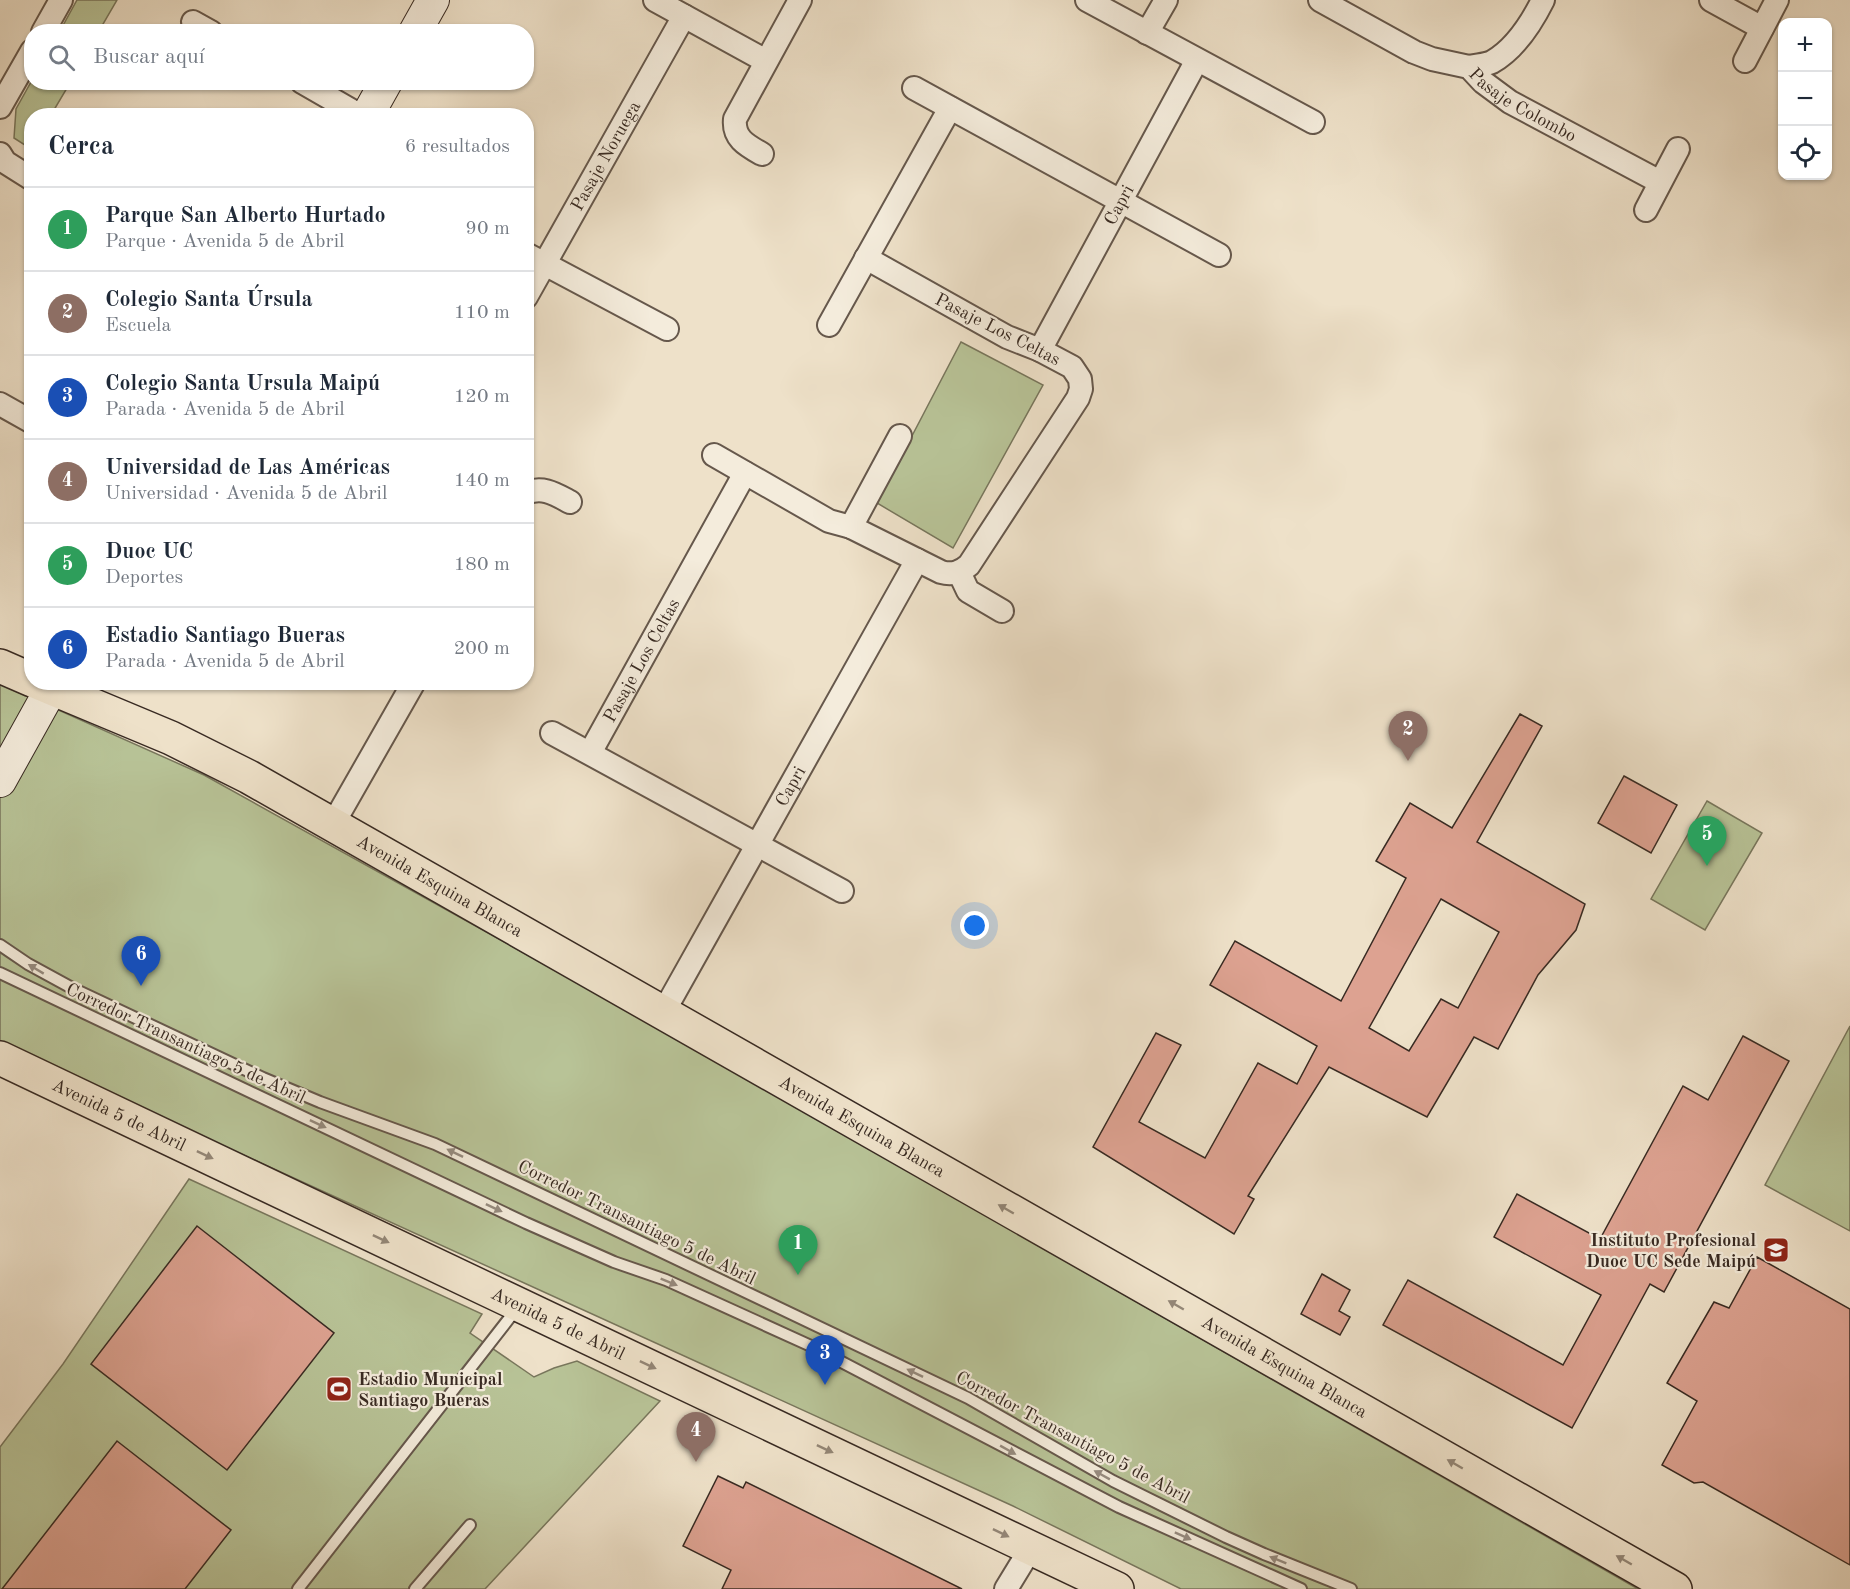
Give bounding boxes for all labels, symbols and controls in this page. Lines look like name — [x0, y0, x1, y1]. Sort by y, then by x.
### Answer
map controls — [1778, 18, 1832, 180]
button: + — [1778, 18, 1832, 72]
search box — [24, 24, 534, 90]
icon: search — [45, 41, 78, 74]
text: Buscar aquí — [93, 46, 205, 68]
street label: Pasaje Colombo — [1465, 65, 1579, 146]
button: − — [1778, 72, 1832, 126]
street label: Pasaje Noruega — [568, 98, 644, 214]
button: locate — [1778, 126, 1832, 180]
text: Cerca — [48, 134, 114, 160]
text: 6 resultados — [405, 137, 510, 157]
street label: Capri — [1101, 182, 1138, 228]
text: Parque San Alberto Hurtado — [105, 205, 386, 227]
text: 1 — [62, 219, 73, 239]
text: 90 m — [465, 219, 510, 239]
text: Parque · Avenida 5 de Abril — [105, 232, 344, 252]
text: Colegio Santa Úrsula — [105, 289, 313, 311]
street label: Pasaje Los Celtas — [932, 291, 1063, 369]
text: 2 — [62, 303, 73, 323]
text: 110 m — [454, 303, 510, 323]
text: Escuela — [105, 316, 171, 336]
text: Colegio Santa Ursula Maipú — [105, 373, 380, 395]
text: 3 — [62, 387, 73, 407]
text: 120 m — [454, 387, 510, 407]
text: Parada · Avenida 5 de Abril — [105, 400, 345, 420]
text: Universidad de Las Américas — [105, 457, 390, 479]
text: 4 — [62, 471, 73, 491]
text: 140 m — [454, 471, 510, 491]
text: Universidad · Avenida 5 de Abril — [105, 484, 387, 504]
text: Duoc UC — [105, 541, 193, 563]
text: 5 — [62, 555, 73, 575]
text: 180 m — [454, 555, 510, 575]
text: Deportes — [105, 568, 183, 588]
street label: Pasaje Los Celtas — [601, 596, 684, 726]
text: Estadio Santiago Bueras — [105, 625, 345, 647]
text: 6 — [62, 639, 73, 659]
text: 200 m — [454, 639, 510, 659]
text: Parada · Avenida 5 de Abril — [105, 652, 345, 672]
pin: 2 — [1388, 712, 1428, 761]
street label: Capri — [773, 764, 809, 810]
pin: 5 — [1688, 816, 1726, 866]
street label: Avenida Esquina Blanca — [353, 832, 525, 941]
your location — [960, 911, 989, 940]
pin: 6 — [122, 936, 160, 986]
one-way arrow — [28, 963, 44, 974]
street label: Corredor Transantiago 5 de Abril — [63, 980, 308, 1107]
street label: Avenida Esquina Blanca — [776, 1073, 948, 1181]
street label: Avenida 5 de Abril — [49, 1076, 189, 1155]
one-way arrow — [310, 1120, 327, 1129]
one-way arrow — [446, 1148, 463, 1157]
one-way arrow — [196, 1151, 213, 1160]
street label: Corredor Transantiago 5 de Abril — [515, 1157, 758, 1288]
one-way arrow — [486, 1204, 503, 1213]
one-way arrow — [997, 1204, 1014, 1214]
pin: 1 — [778, 1226, 818, 1275]
place label: Instituto Profesional Duoc UC Sede Maipú — [1586, 1232, 1756, 1271]
one-way arrow — [372, 1234, 389, 1243]
school or university icon: Instituto Profesional Duoc UC Sede Maipú — [1761, 1235, 1791, 1265]
one-way arrow — [661, 1277, 679, 1287]
street label: Avenida 5 de Abril — [488, 1285, 628, 1364]
one-way arrow — [1167, 1301, 1184, 1311]
street label: Avenida Esquina Blanca — [1198, 1313, 1370, 1422]
pin: 3 — [806, 1336, 844, 1385]
one-way arrow — [640, 1361, 657, 1370]
one-way arrow — [907, 1368, 924, 1377]
street label: Corredor Transantiago 5 de Abril — [953, 1368, 1193, 1507]
place label: Estadio Municipal Santiago Bueras — [358, 1371, 503, 1410]
sports icon: Estadio Municipal Santiago Bueras — [324, 1374, 354, 1404]
pin: 4 — [676, 1412, 716, 1462]
one-way arrow — [816, 1444, 833, 1453]
one-way arrow — [1000, 1445, 1017, 1455]
one-way arrow — [1446, 1459, 1463, 1469]
one-way arrow — [1093, 1470, 1110, 1480]
one-way arrow — [992, 1529, 1009, 1538]
one-way arrow — [1174, 1531, 1191, 1540]
one-way arrow — [1268, 1555, 1286, 1565]
one-way arrow — [1615, 1555, 1632, 1565]

